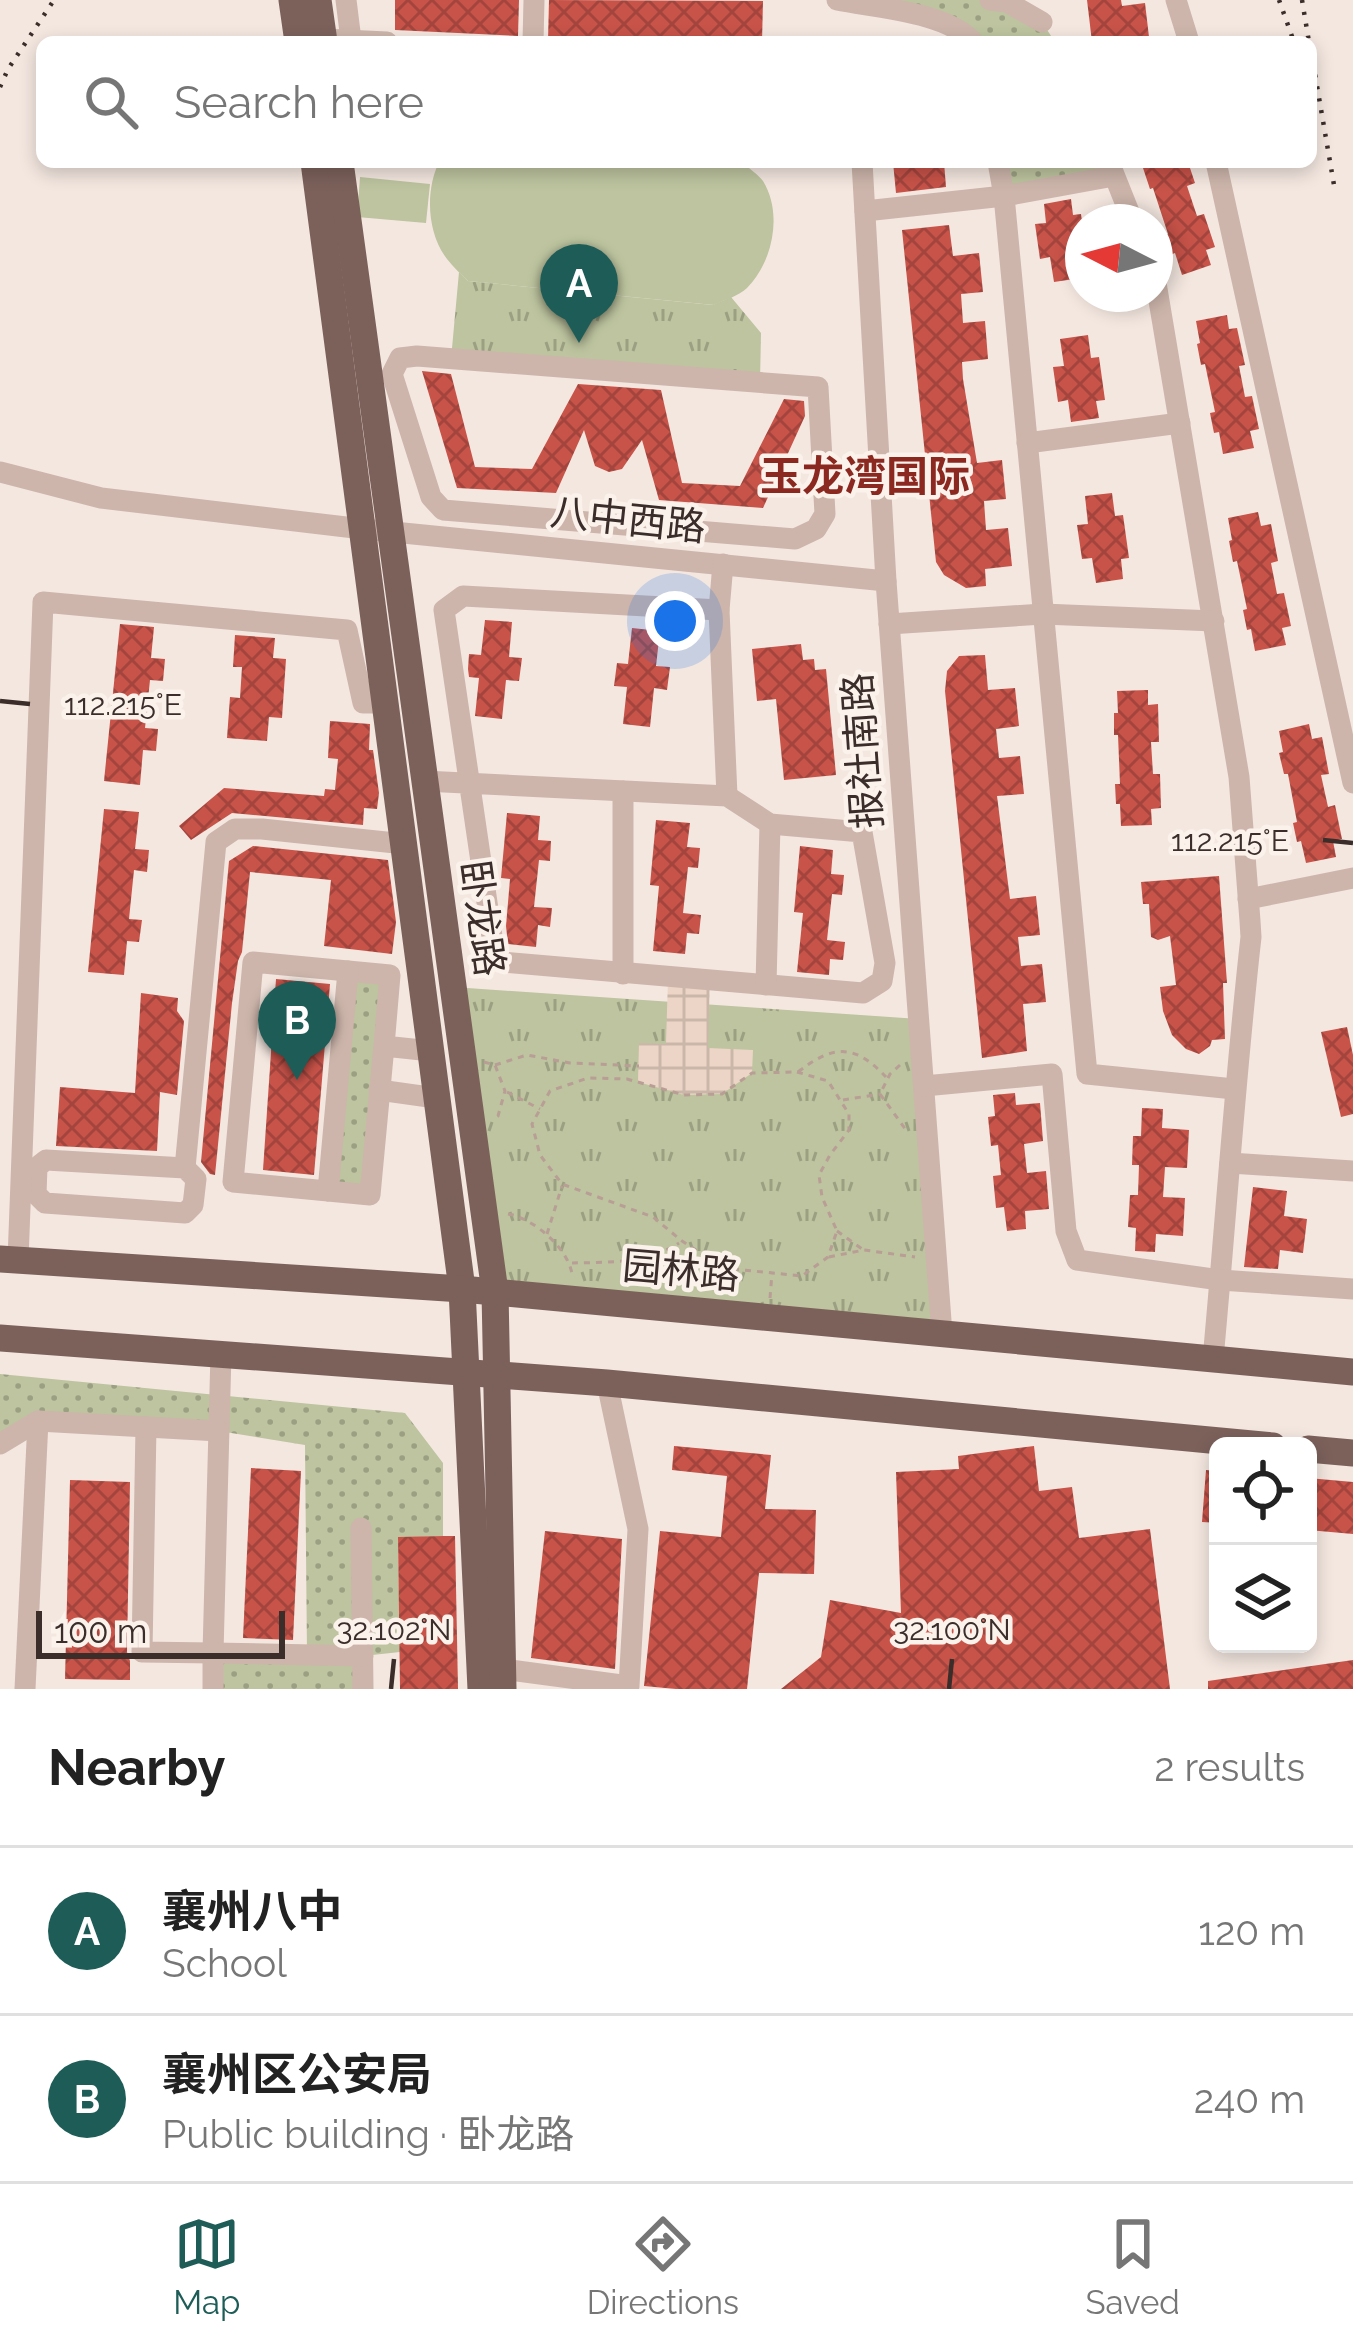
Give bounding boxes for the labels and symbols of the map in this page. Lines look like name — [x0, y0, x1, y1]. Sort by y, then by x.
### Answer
north arrow — [1065, 204, 1173, 312]
pin: A — [540, 244, 618, 343]
district label: 玉龙湾国际 — [760, 452, 970, 501]
street label: 八中西路 — [548, 488, 708, 550]
your location — [645, 591, 705, 651]
street label: 报社南路 — [834, 672, 890, 830]
text: 112.215°E — [64, 687, 182, 722]
text: 112.215°E — [1171, 823, 1289, 858]
street label: 卧龙路 — [452, 857, 514, 979]
pin: B — [258, 981, 336, 1080]
street label: 园林路 — [621, 1242, 741, 1298]
scale bar — [36, 1605, 285, 1658]
text: 32.102°N — [337, 1612, 451, 1647]
text: 32.100°N — [893, 1612, 1011, 1647]

